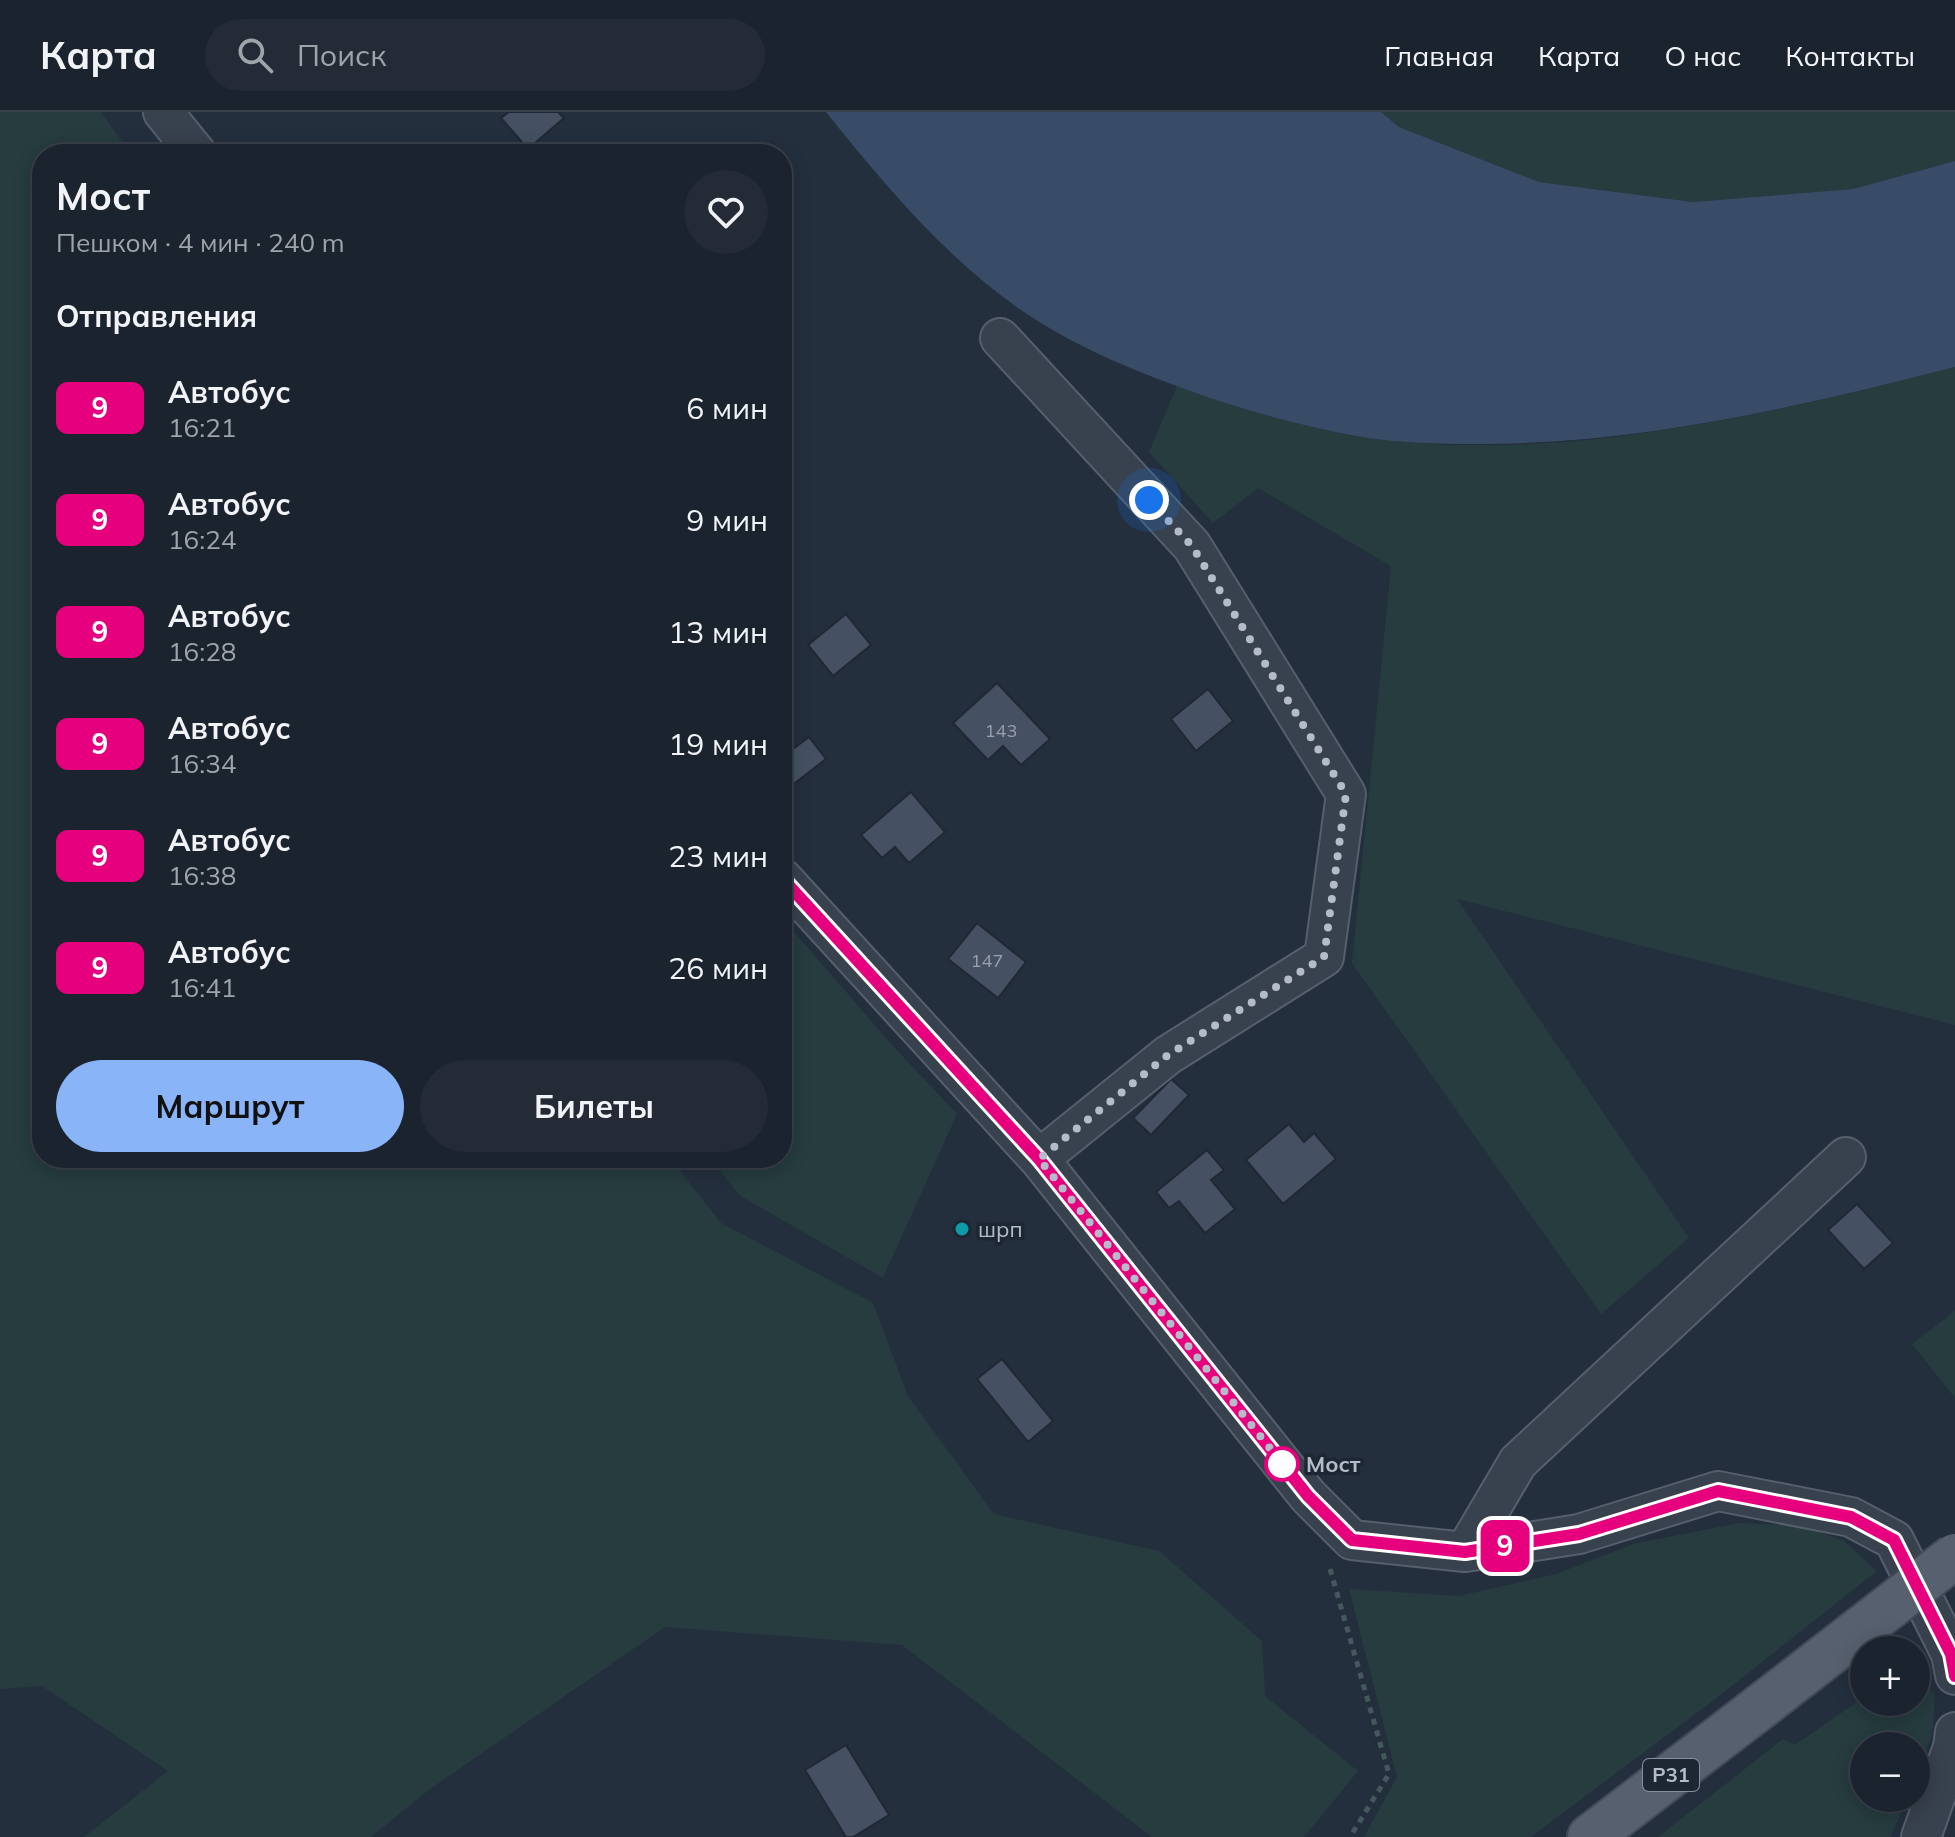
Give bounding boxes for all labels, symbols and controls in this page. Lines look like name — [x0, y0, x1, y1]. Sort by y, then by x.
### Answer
search box — [205, 19, 765, 91]
text: Карта — [40, 31, 157, 79]
icon: search — [233, 33, 277, 77]
text: Поиск — [297, 36, 386, 74]
text: Главная — [1384, 38, 1494, 73]
text: Карта — [1538, 38, 1620, 73]
text: О нас — [1664, 38, 1741, 73]
text: Контакты — [1785, 38, 1915, 73]
button: heart — [684, 170, 768, 254]
text: Мост — [56, 172, 150, 220]
text: Пешком · 4 мин · 240 m — [56, 226, 345, 259]
text: Отправления — [56, 297, 257, 335]
text: Автобус — [168, 373, 291, 411]
text: 6 мин — [686, 389, 768, 427]
text: 9 — [92, 390, 108, 425]
text: 16:21 — [168, 411, 236, 444]
your location — [1129, 480, 1169, 520]
text: Автобус — [168, 485, 291, 523]
text: 9 мин — [686, 501, 768, 539]
text: 9 — [92, 502, 108, 537]
text: 16:24 — [168, 523, 236, 556]
text: Автобус — [168, 597, 291, 635]
text: 13 мин — [668, 613, 768, 651]
text: 9 — [92, 614, 108, 649]
text: 16:28 — [168, 635, 236, 668]
text: Автобус — [168, 709, 291, 747]
house number: 143 — [985, 719, 1017, 742]
text: 19 мин — [668, 725, 768, 763]
text: 9 — [92, 726, 108, 761]
text: 16:34 — [168, 747, 236, 780]
text: Автобус — [168, 821, 291, 859]
text: 23 мин — [668, 837, 768, 875]
text: 9 — [92, 838, 108, 873]
text: 16:38 — [168, 859, 236, 892]
text: Автобус — [168, 933, 291, 971]
text: 26 мин — [668, 949, 768, 987]
house number: 147 — [971, 949, 1003, 972]
text: 9 — [92, 950, 108, 985]
text: 16:41 — [168, 971, 236, 1004]
button: Маршрут — [56, 1060, 404, 1152]
button: Билеты — [420, 1060, 768, 1152]
place label: шрп — [978, 1215, 1022, 1243]
marker: шрп — [953, 1220, 971, 1238]
marker: Мост — [1265, 1447, 1299, 1481]
place label: Мост — [1306, 1450, 1361, 1478]
line badge: 9 — [1479, 1520, 1531, 1572]
text: 9 — [1497, 1528, 1513, 1563]
map controls — [1850, 1636, 1930, 1812]
button: + — [1850, 1636, 1930, 1716]
button: − — [1850, 1732, 1930, 1812]
road number: Р31 — [1643, 1759, 1699, 1791]

